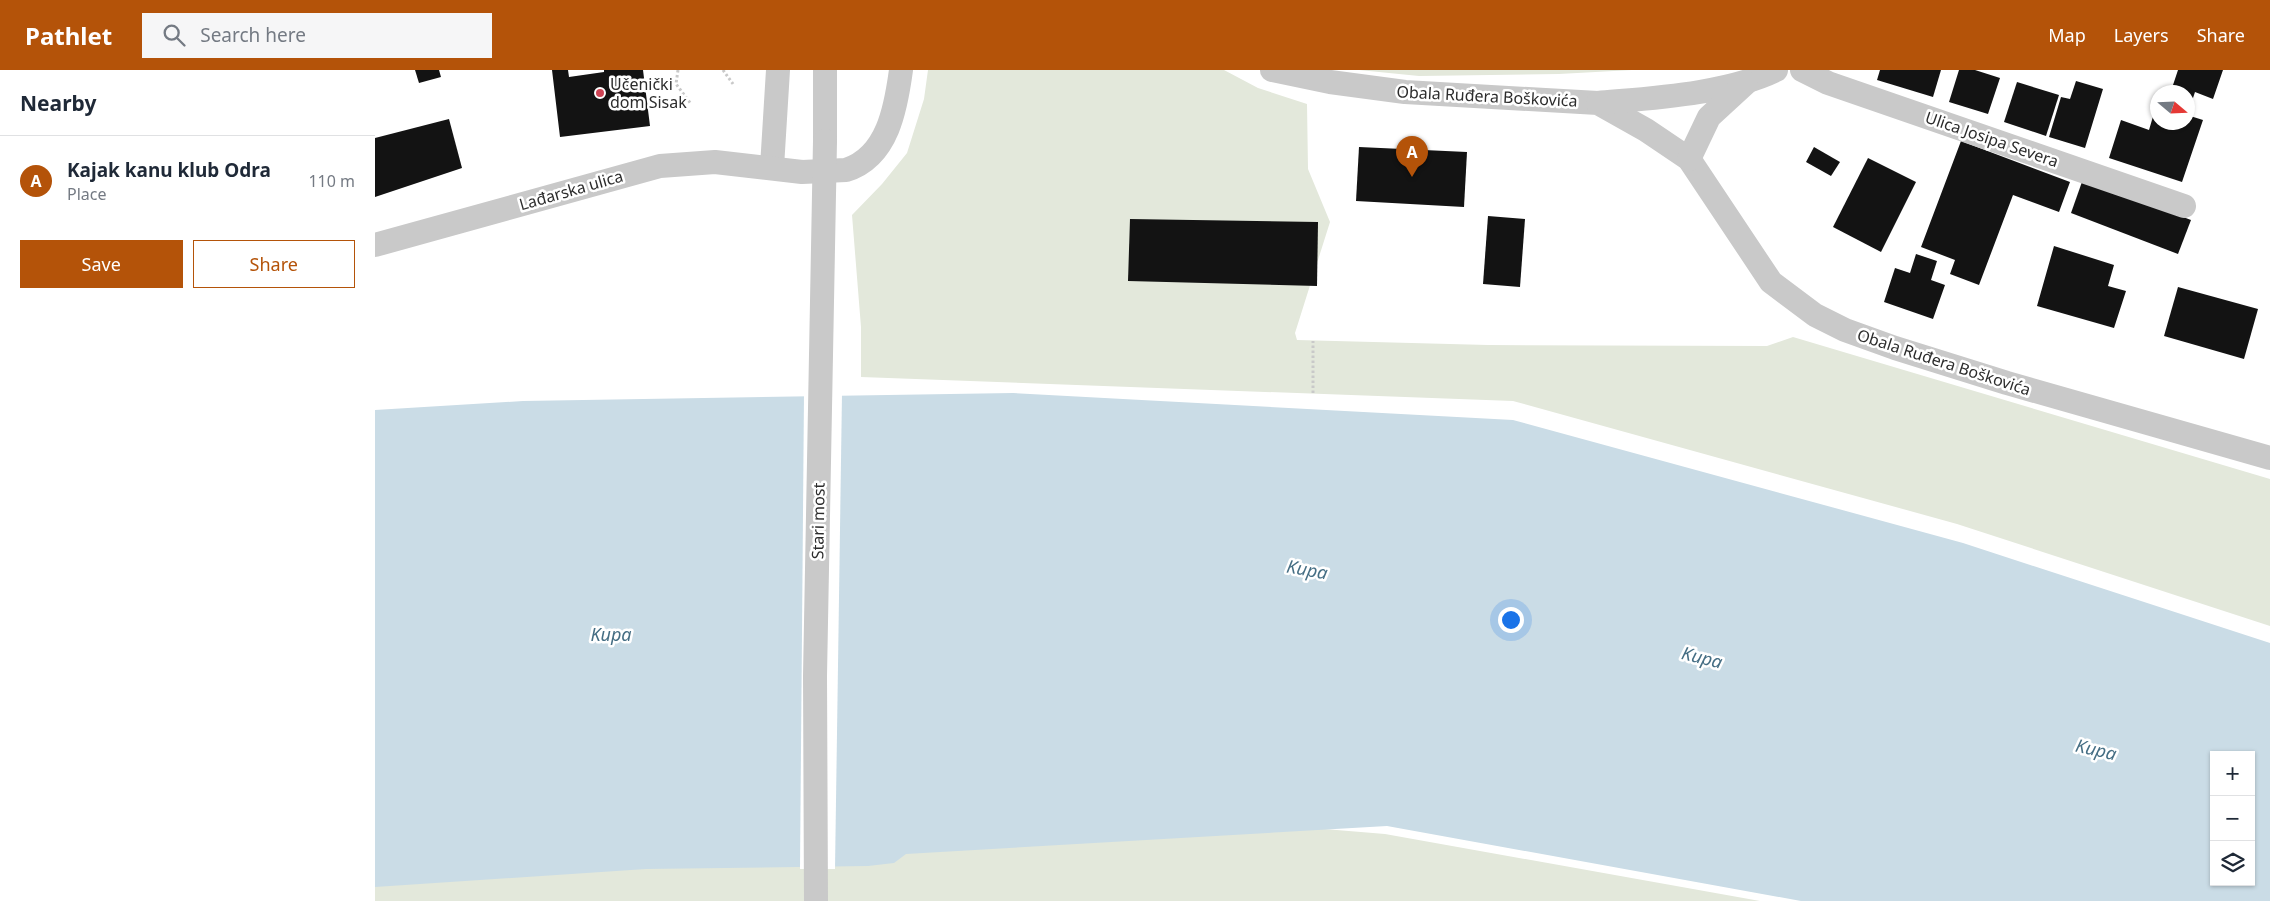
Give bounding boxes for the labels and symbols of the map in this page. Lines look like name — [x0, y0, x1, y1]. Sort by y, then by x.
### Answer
place label: Učenički dom Sisak — [610, 73, 687, 113]
street label: Obala Ruđera Boškovića — [1396, 80, 1578, 112]
north arrow — [2150, 85, 2195, 130]
marker: Učenički dom Sisak — [594, 87, 606, 99]
street label: Ulica Josipa Severa — [1922, 106, 2062, 172]
pin: A — [1396, 136, 1428, 177]
street label: Lađarska ulica — [517, 165, 625, 215]
street label: Obala Ruđera Boškovića — [1854, 324, 2034, 400]
street label: Stari most — [806, 482, 830, 559]
water label: Kupa — [1285, 554, 1330, 584]
your location — [1498, 607, 1524, 633]
water label: Kupa — [590, 622, 632, 646]
water label: Kupa — [1679, 640, 1725, 674]
water label: Kupa — [2073, 733, 2119, 765]

